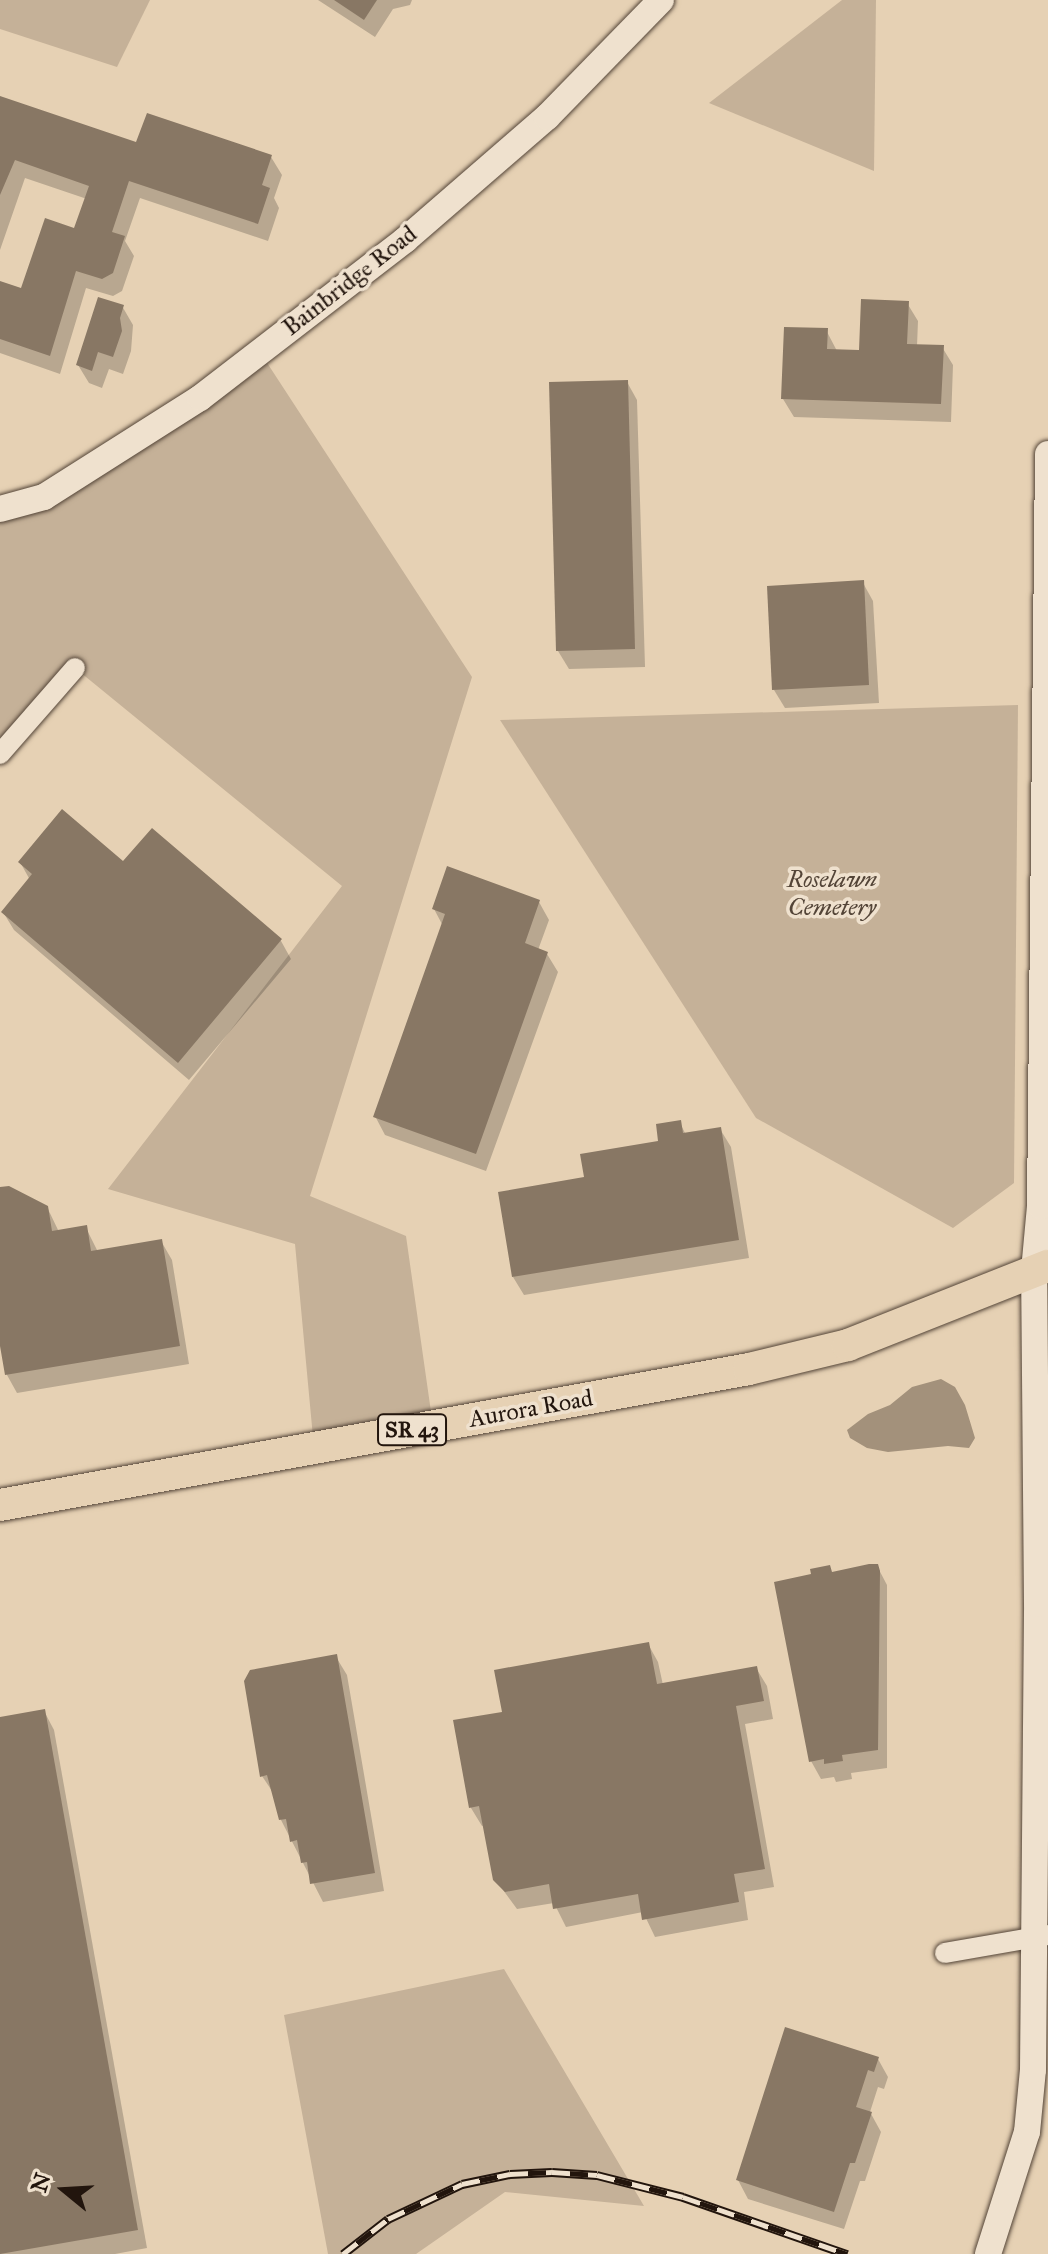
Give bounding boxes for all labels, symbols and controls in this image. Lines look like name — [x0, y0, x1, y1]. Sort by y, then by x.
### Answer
street label: Bainbridge Road — [277, 220, 423, 342]
park label: Roselawn Cemetery — [787, 866, 877, 922]
street label: Aurora Road — [467, 1384, 595, 1434]
road number: SR 43 — [376, 1412, 448, 1448]
north arrow — [24, 2150, 104, 2230]
text: N — [25, 2169, 56, 2195]

